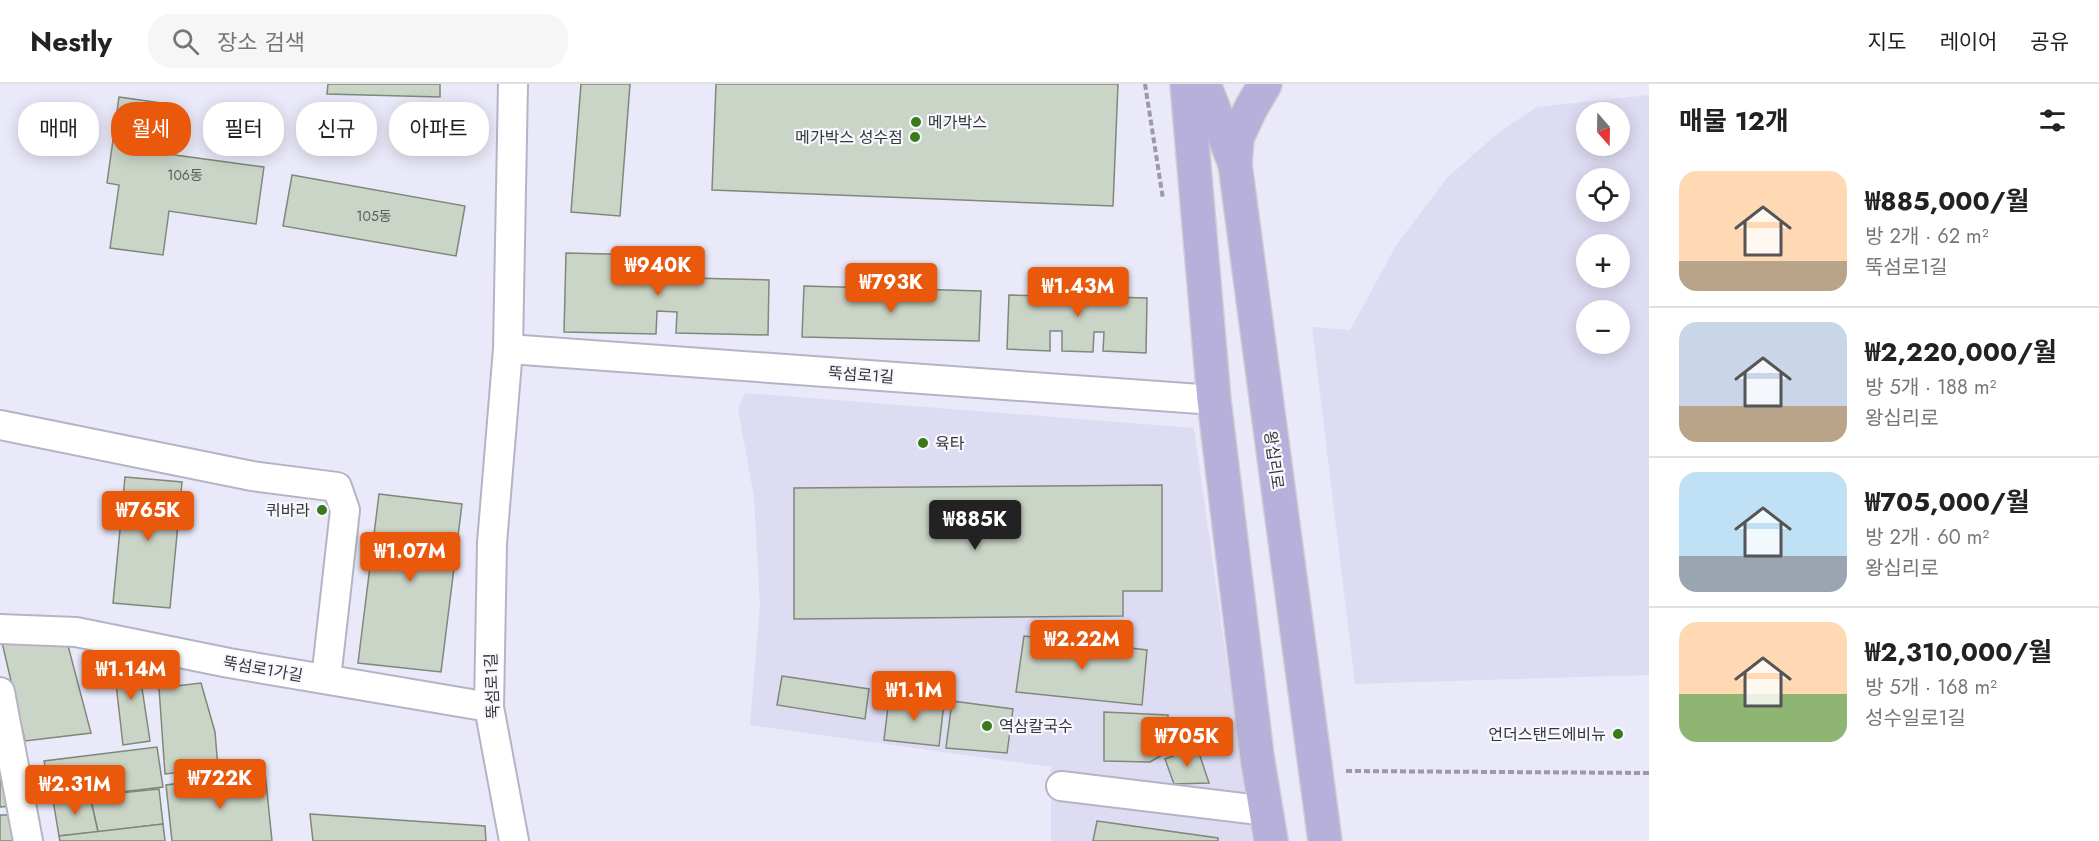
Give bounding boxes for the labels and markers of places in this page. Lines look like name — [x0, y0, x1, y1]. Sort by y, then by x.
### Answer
place label: 메가박스 — [928, 111, 987, 134]
marker: 메가박스 — [909, 115, 923, 129]
place label: 메가박스 성수점 — [795, 126, 903, 149]
marker: 메가박스 성수점 — [908, 130, 922, 144]
pin: ₩940K — [616, 246, 700, 297]
pin: ₩793K — [849, 263, 933, 314]
pin: ₩1.43M — [1029, 267, 1127, 318]
place label: 육타 — [935, 432, 965, 455]
marker: 육타 — [916, 436, 930, 450]
pin: ₩765K — [106, 491, 190, 542]
place label: 퀴바라 — [266, 499, 310, 522]
pin: ₩885K — [933, 500, 1017, 551]
marker: 퀴바라 — [315, 503, 329, 517]
pin: ₩1.07M — [361, 532, 459, 583]
pin: ₩2.22M — [1033, 620, 1131, 671]
pin: ₩1.14M — [82, 650, 180, 701]
pin: ₩1.1M — [872, 671, 956, 722]
place label: 역삼칼국수 — [999, 715, 1073, 738]
pin: ₩705K — [1145, 717, 1229, 768]
marker: 역삼칼국수 — [980, 719, 994, 733]
place label: 언더스탠드에비뉴 — [1488, 723, 1606, 746]
marker: 언더스탠드에비뉴 — [1611, 727, 1625, 741]
pin: ₩722K — [178, 759, 262, 810]
pin: ₩2.31M — [26, 765, 124, 816]

